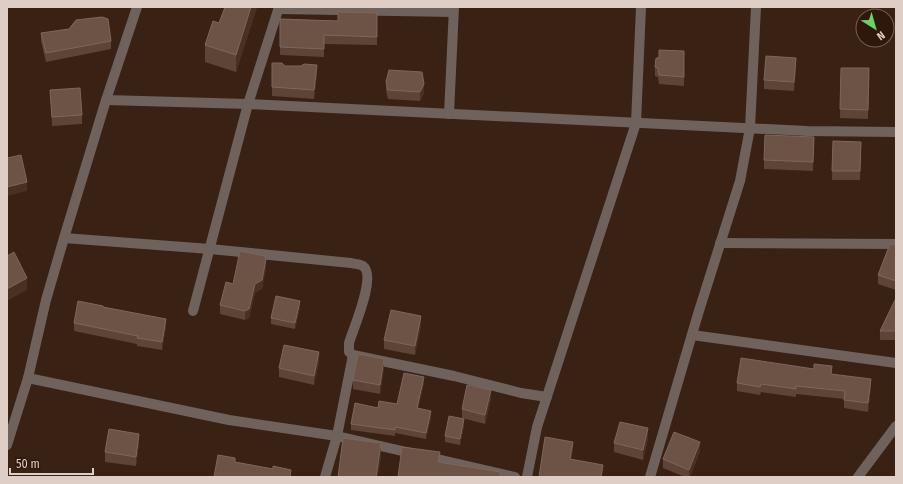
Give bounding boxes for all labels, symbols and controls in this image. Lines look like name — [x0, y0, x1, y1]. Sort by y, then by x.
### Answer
north arrow — [855, 8, 895, 48]
text: N — [874, 28, 887, 43]
scale bar — [10, 450, 93, 476]
text: 50 m — [16, 457, 40, 471]

